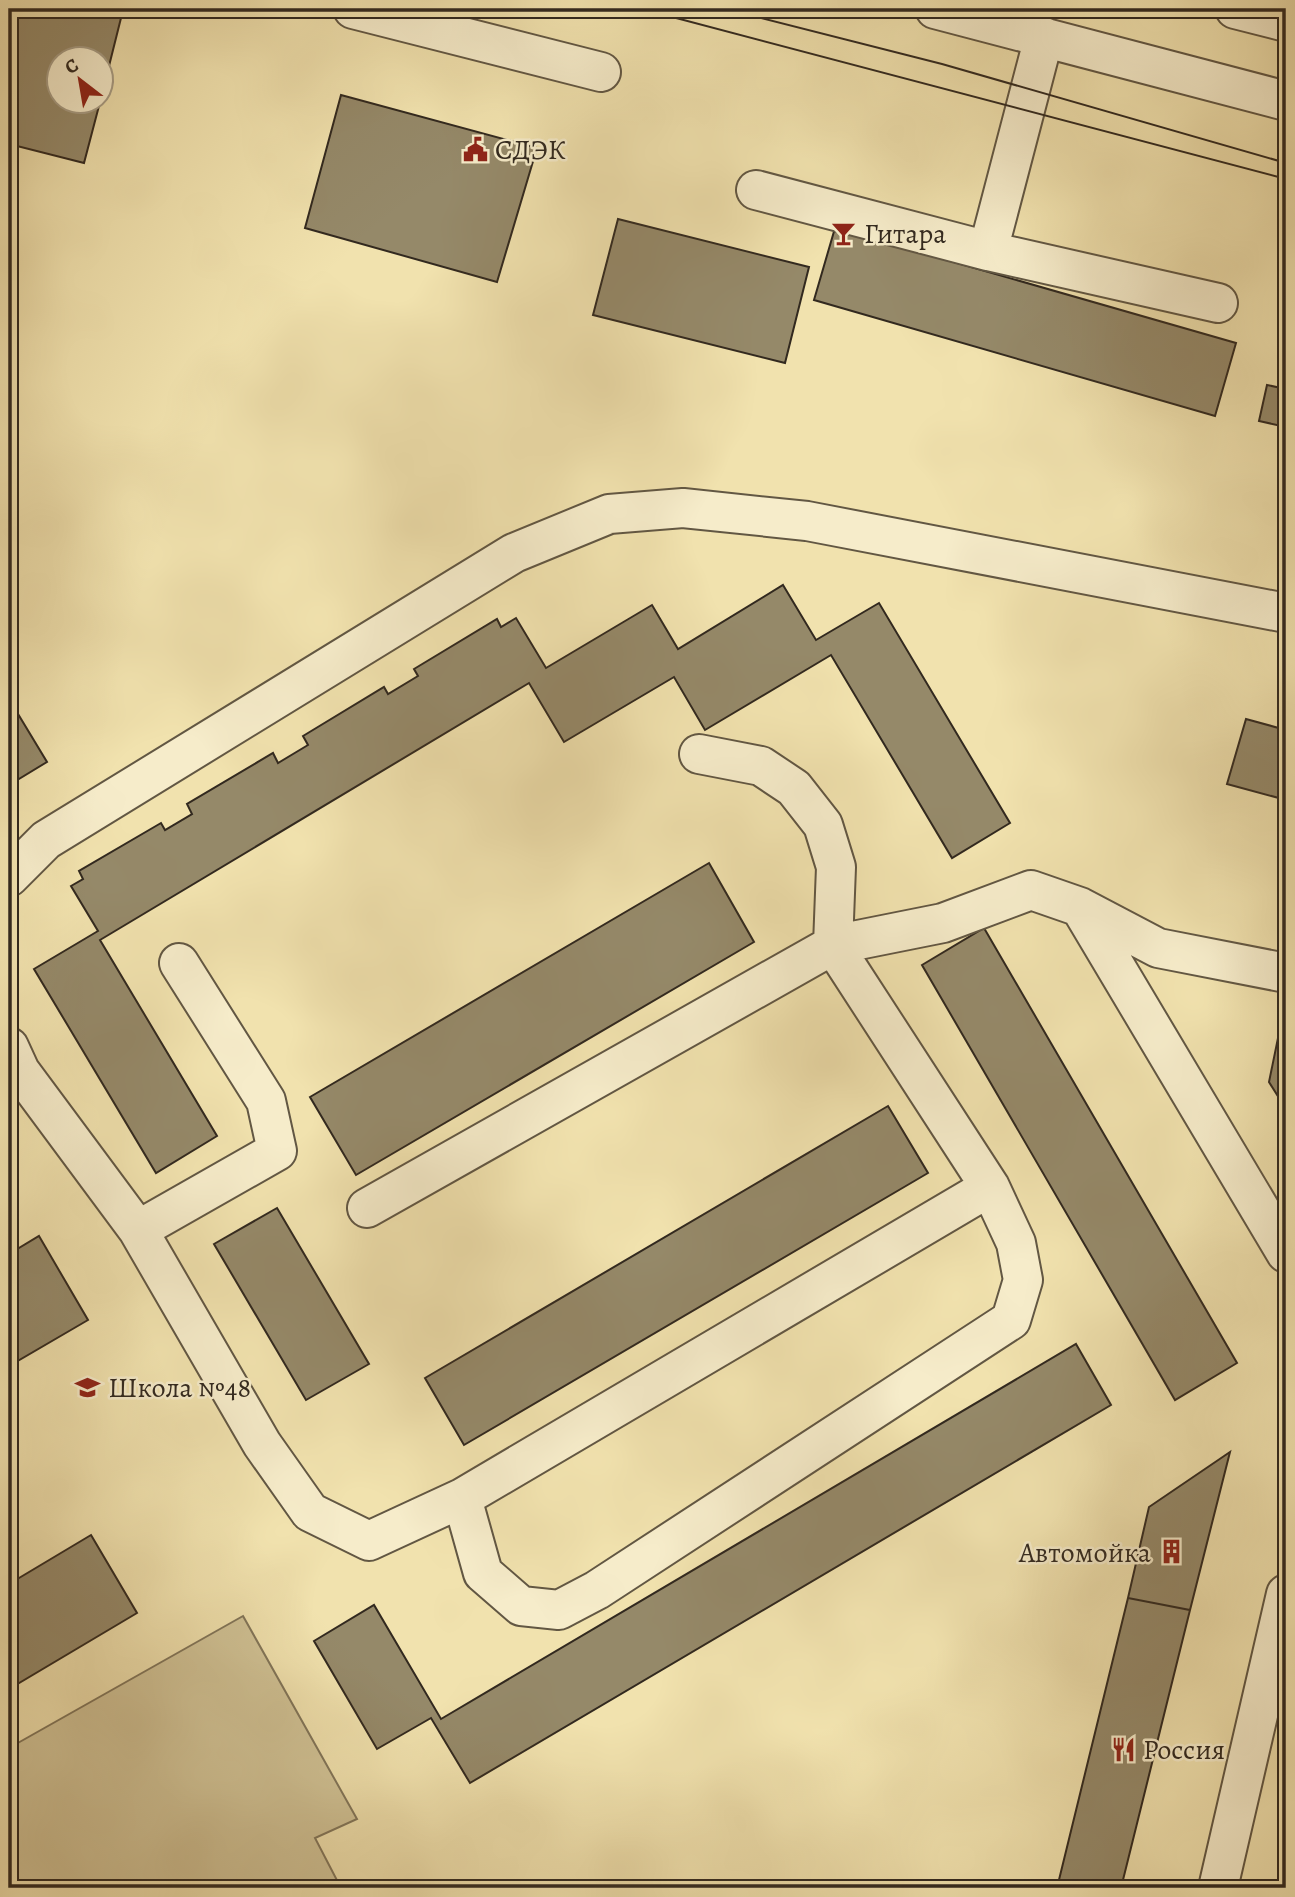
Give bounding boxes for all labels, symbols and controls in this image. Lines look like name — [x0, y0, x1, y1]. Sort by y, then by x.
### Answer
north arrow — [46, 46, 116, 116]
text: С — [60, 52, 83, 80]
place label: СДЭК — [495, 131, 566, 169]
public building icon: СДЭК — [461, 135, 489, 163]
place label: Гитара — [864, 215, 946, 253]
bar icon: Гитара — [830, 219, 858, 247]
place label: Школа №48 — [108, 1369, 251, 1407]
school or university icon: Школа №48 — [74, 1373, 102, 1401]
place label: Автомойка — [1018, 1534, 1151, 1572]
building icon: Автомойка — [1157, 1538, 1185, 1566]
place label: Россия — [1143, 1731, 1225, 1769]
restaurant icon: Россия — [1109, 1735, 1137, 1763]

